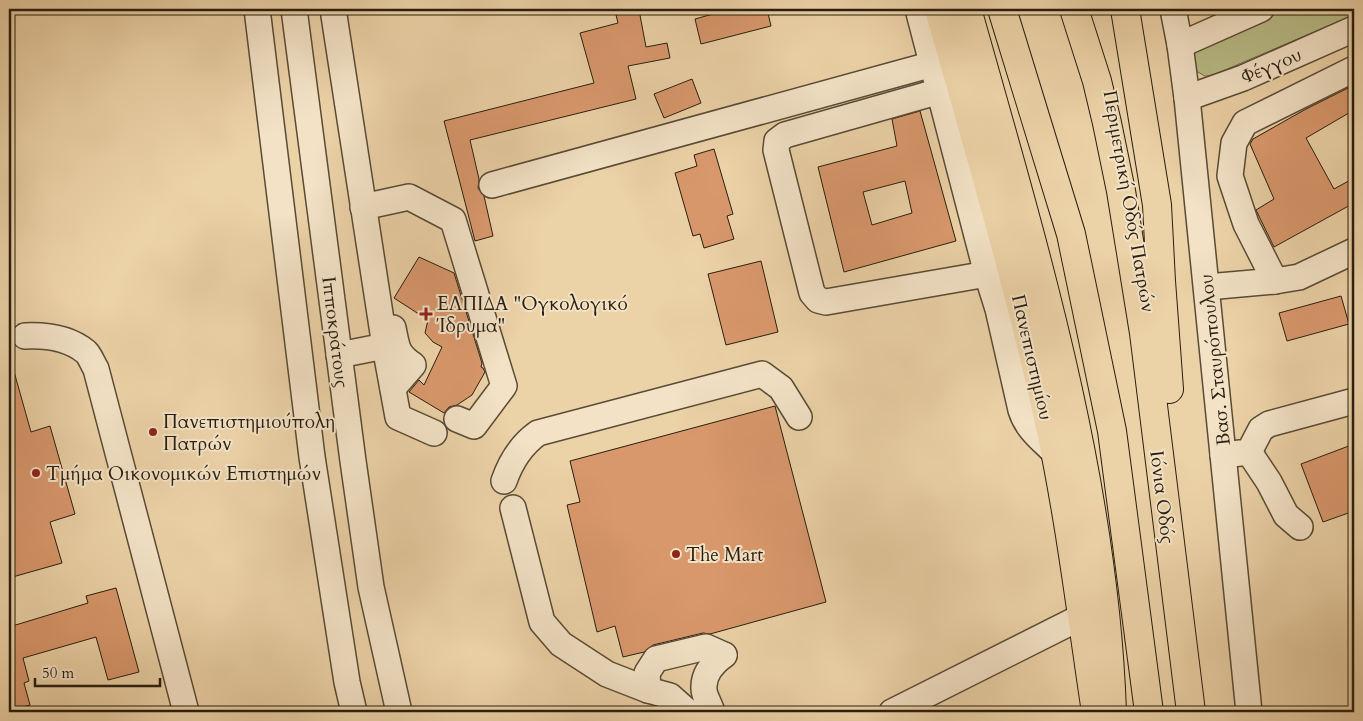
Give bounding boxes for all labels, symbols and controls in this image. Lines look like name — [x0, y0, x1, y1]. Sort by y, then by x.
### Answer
street label: Φέγγου — [1237, 42, 1306, 90]
street label: Περιμετρική Οδός Πατρών — [1097, 88, 1161, 314]
street label: Βασ. Σταυρόπουλου — [1193, 273, 1237, 447]
street label: Ιπποκράτους — [315, 275, 355, 389]
place label: ΕΛΠΙΔΑ "Ογκολογικό Ίδρυμα" — [436, 291, 628, 339]
street label: Πανεπιστημίου — [1005, 292, 1059, 422]
marker: ΕΛΠΙΔΑ "Ογκολογικό Ίδρυμα" — [419, 307, 433, 321]
place label: Πανεπιστημιούπολη Πατρών — [163, 409, 335, 457]
marker: Πανεπιστημιούπολη Πατρών — [147, 426, 159, 438]
street label: Ιόνια Οδός — [1143, 449, 1181, 545]
place label: Τμήμα Οικονομικών Επιστημών — [46, 461, 321, 487]
marker: Τμήμα Οικονομικών Επιστημών — [30, 467, 42, 479]
place label: The Mart — [686, 542, 763, 568]
marker: The Mart — [670, 548, 682, 560]
scale bar — [35, 656, 160, 688]
text: 50 m — [42, 663, 74, 683]

